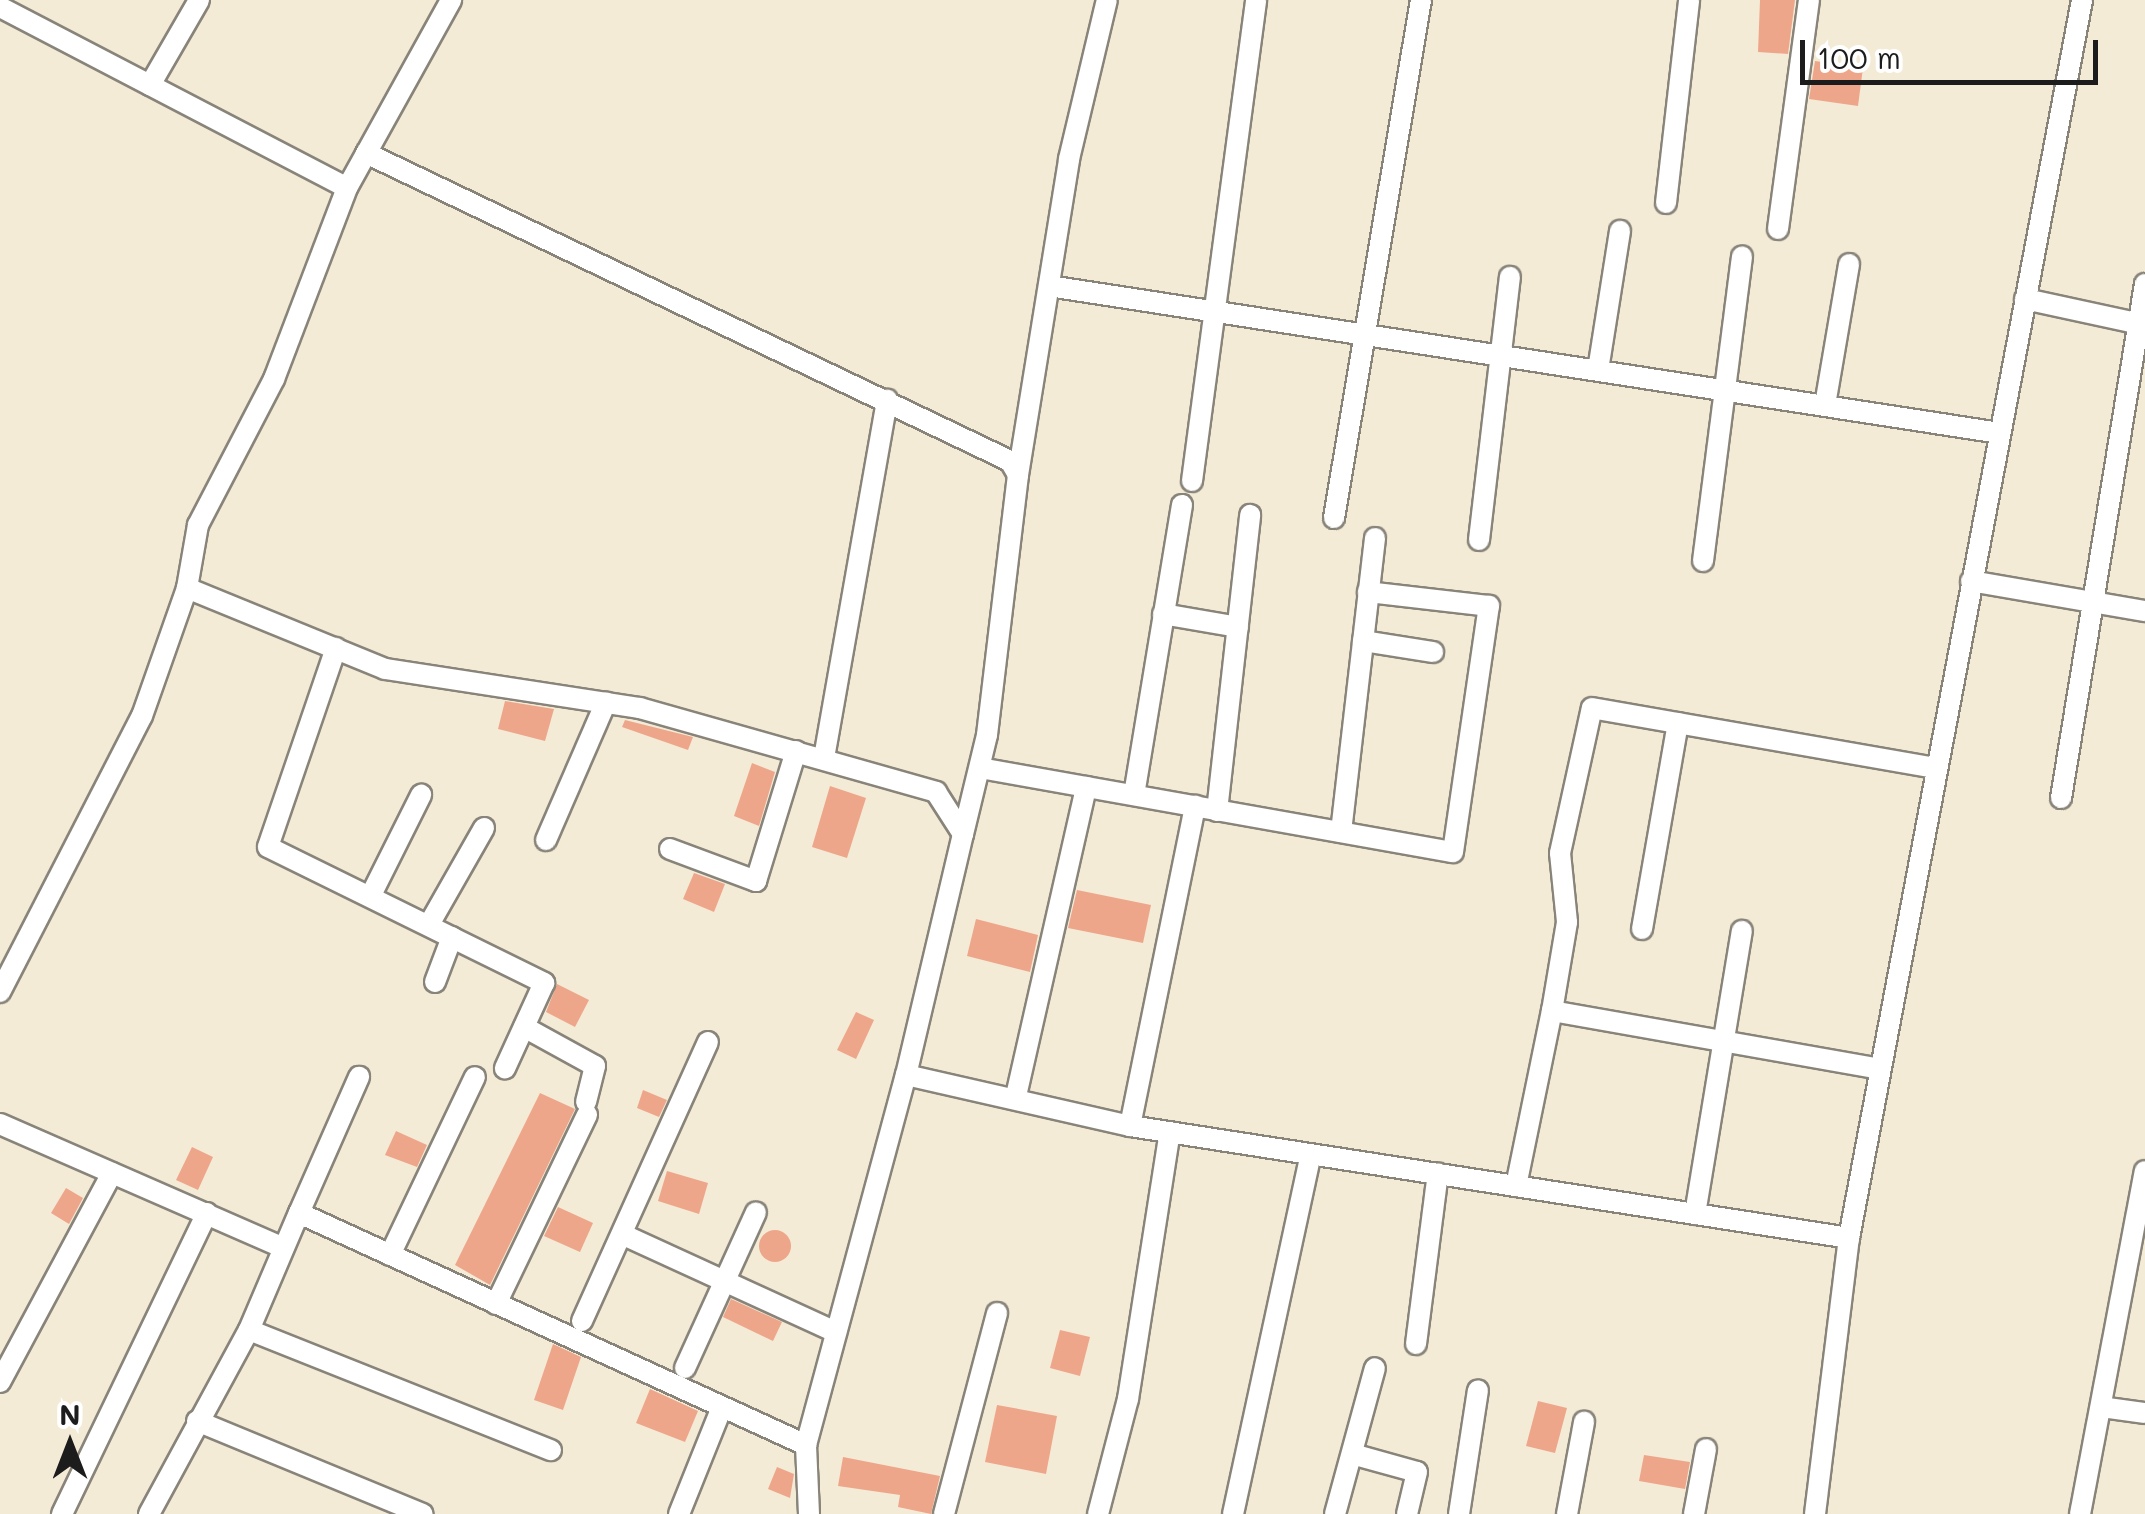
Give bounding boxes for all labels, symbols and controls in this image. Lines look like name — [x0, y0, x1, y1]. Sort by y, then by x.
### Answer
scale bar — [1805, 20, 2102, 82]
text: 100 m — [1817, 37, 1901, 77]
north arrow — [20, 1394, 120, 1494]
text: N — [59, 1396, 81, 1432]

